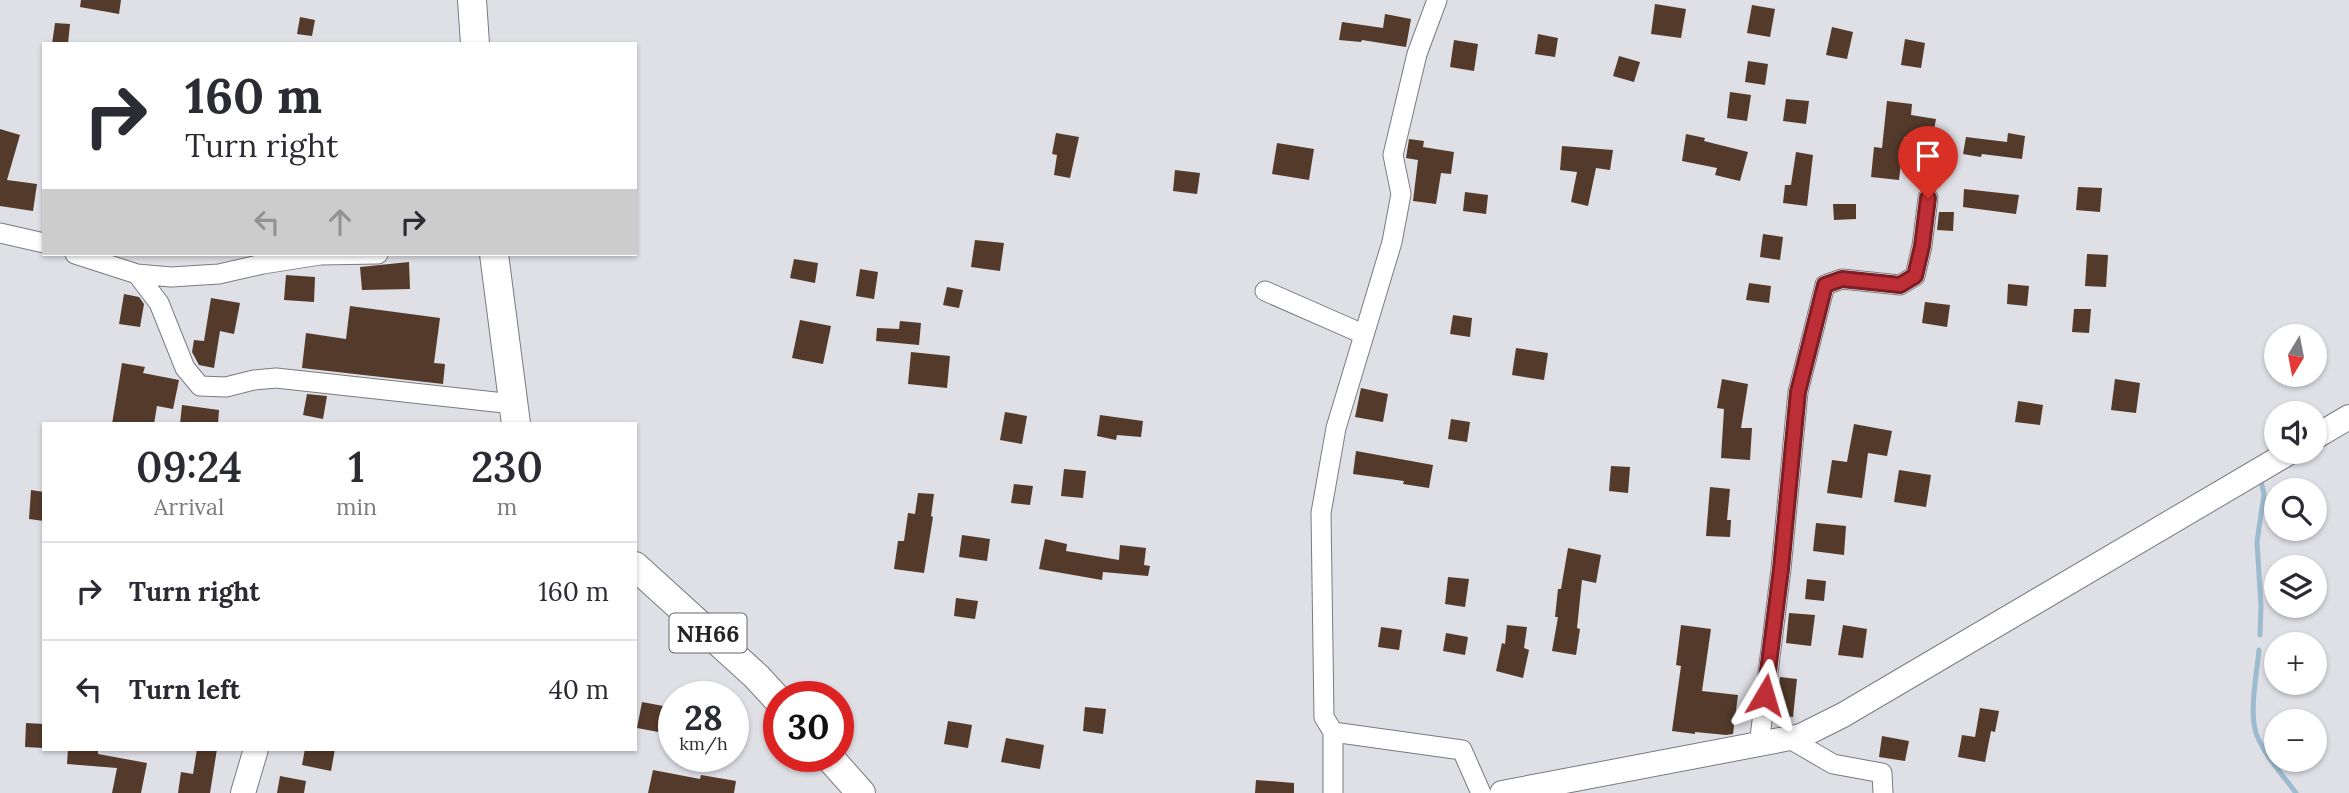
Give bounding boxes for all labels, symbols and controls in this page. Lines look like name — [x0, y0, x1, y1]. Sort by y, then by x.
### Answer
text: 160 m — [185, 64, 322, 126]
icon: right — [70, 70, 161, 161]
text: Turn right — [185, 125, 338, 166]
pin — [1898, 126, 1958, 198]
icon: arrive — [1909, 137, 1947, 175]
icon: left — [248, 203, 286, 241]
icon: ahead — [321, 203, 359, 241]
icon: right — [394, 203, 432, 241]
north arrow — [2264, 324, 2328, 387]
map controls — [2264, 324, 2327, 772]
button: sound — [2264, 401, 2327, 464]
text: 09:24 — [136, 440, 242, 494]
text: 1 — [348, 440, 365, 494]
text: 230 — [471, 440, 543, 494]
button: search — [2264, 478, 2327, 541]
text: Arrival — [154, 492, 224, 521]
text: min — [336, 492, 377, 521]
text: m — [497, 492, 517, 521]
button: layers — [2264, 555, 2327, 618]
icon: right — [70, 572, 108, 610]
text: Turn right — [129, 575, 260, 608]
text: 160 m — [538, 575, 609, 608]
road number: NH66 — [670, 614, 746, 652]
button: + — [2264, 632, 2327, 695]
position arrow — [1728, 658, 1802, 732]
icon: left — [70, 670, 108, 708]
text: Turn left — [129, 673, 240, 706]
text: 40 m — [549, 673, 609, 706]
speed limit sign: 30 — [763, 681, 854, 772]
text: 28 — [684, 695, 723, 740]
button: − — [2264, 709, 2327, 772]
text: km/h — [679, 732, 728, 755]

